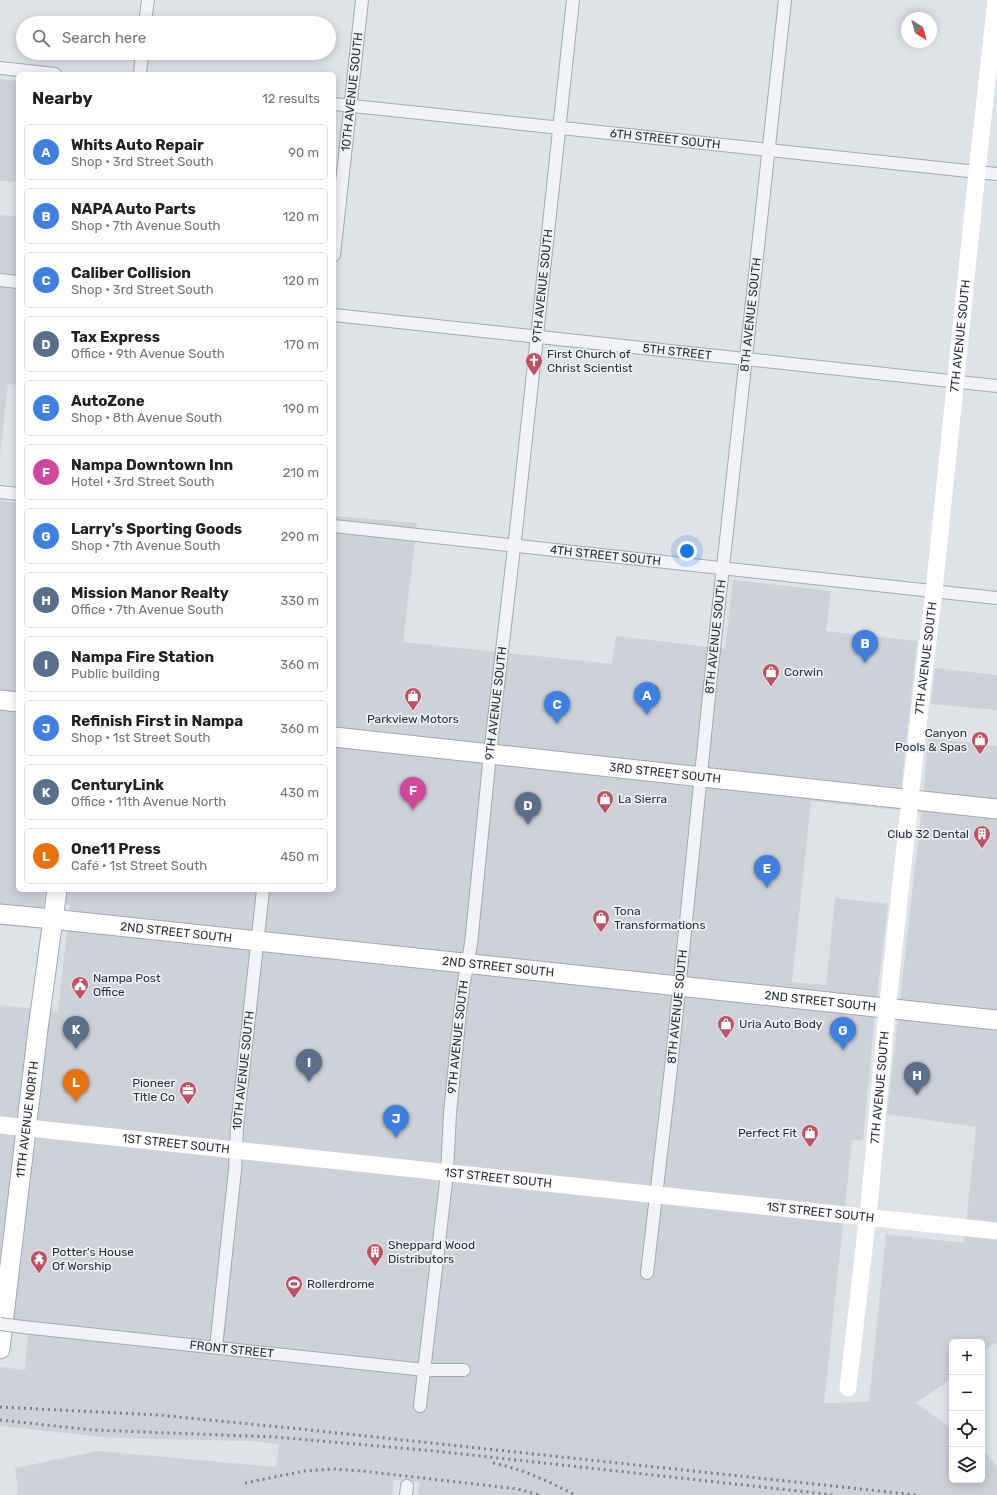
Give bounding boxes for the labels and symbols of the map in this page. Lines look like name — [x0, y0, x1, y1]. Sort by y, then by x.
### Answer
north arrow — [901, 12, 937, 48]
street label: 10TH AVENUE SOUTH — [338, 32, 365, 152]
street label: 6TH STREET SOUTH — [609, 126, 721, 152]
street label: 9TH AVENUE SOUTH — [529, 228, 555, 344]
street label: 8TH AVENUE SOUTH — [737, 257, 764, 373]
street label: 7TH AVENUE SOUTH — [947, 279, 973, 393]
street label: 5TH STREET — [642, 341, 712, 362]
place label: First Church of Christ Scientist — [547, 347, 633, 375]
church icon: First Church of Christ Scientist — [524, 351, 544, 376]
your location — [677, 541, 697, 561]
street label: 4TH STREET SOUTH — [549, 542, 662, 568]
street label: 8TH AVENUE SOUTH — [702, 579, 729, 695]
street label: 7TH AVENUE SOUTH — [912, 601, 940, 715]
pin: B — [852, 630, 878, 663]
street label: 9TH AVENUE SOUTH — [482, 646, 509, 761]
shop icon: Corwin — [761, 662, 781, 687]
place label: Corwin — [784, 665, 823, 679]
pin: A — [634, 682, 660, 715]
shop icon: Parkview Motors — [403, 686, 423, 711]
pin: C — [544, 691, 570, 724]
place label: Parkview Motors — [367, 712, 459, 726]
place label: Canyon Pools & Spas — [895, 726, 967, 754]
shop icon: Canyon Pools & Spas — [970, 730, 990, 755]
street label: 3RD STREET SOUTH — [609, 760, 722, 786]
pin: F — [400, 777, 426, 810]
shop icon: La Sierra — [595, 789, 615, 814]
pin: D — [515, 792, 541, 825]
place label: La Sierra — [618, 792, 667, 806]
building icon: Club 32 Dental — [972, 824, 992, 849]
place label: Club 32 Dental — [887, 827, 969, 841]
pin: E — [754, 855, 780, 888]
place label: Tona Transformations — [614, 904, 706, 932]
shop icon: Tona Transformations — [591, 908, 611, 933]
street label: 2ND STREET SOUTH — [119, 919, 233, 945]
street label: 8TH AVENUE SOUTH — [664, 949, 690, 1065]
street label: 2ND STREET SOUTH — [442, 954, 555, 980]
place label: Nampa Post Office — [93, 971, 161, 999]
public building icon: Nampa Post Office — [70, 975, 90, 1000]
street label: 9TH AVENUE SOUTH — [445, 979, 471, 1095]
street label: 2ND STREET SOUTH — [764, 988, 877, 1014]
street label: 10TH AVENUE SOUTH — [230, 1010, 257, 1130]
shop icon: Uria Auto Body — [716, 1014, 736, 1039]
pin: K — [63, 1016, 89, 1049]
place label: Uria Auto Body — [739, 1017, 823, 1031]
pin: G — [830, 1017, 856, 1050]
street label: 7TH AVENUE SOUTH — [868, 1031, 892, 1145]
pin: I — [296, 1049, 322, 1082]
street label: 11TH AVENUE NORTH — [13, 1060, 41, 1179]
pin: H — [904, 1062, 930, 1095]
pin: L — [63, 1069, 89, 1102]
place label: Pioneer Title Co — [132, 1076, 175, 1104]
office icon: Pioneer Title Co — [178, 1080, 198, 1105]
pin: J — [383, 1105, 409, 1138]
shop icon: Perfect Fit — [800, 1123, 820, 1148]
place label: Perfect Fit — [738, 1126, 797, 1140]
street label: 1ST STREET SOUTH — [122, 1131, 230, 1156]
street label: 1ST STREET SOUTH — [444, 1165, 553, 1191]
street label: 1ST STREET SOUTH — [766, 1200, 875, 1225]
place label: Sheppard Wood Distributors — [388, 1238, 475, 1266]
building icon: Sheppard Wood Distributors — [365, 1242, 385, 1267]
place label: Potter's House Of Worship — [52, 1245, 134, 1273]
temple icon: Potter's House Of Worship — [29, 1249, 49, 1274]
sports icon: Rollerdrome — [284, 1274, 304, 1299]
place label: Rollerdrome — [307, 1277, 375, 1291]
street label: FRONT STREET — [189, 1338, 275, 1361]

